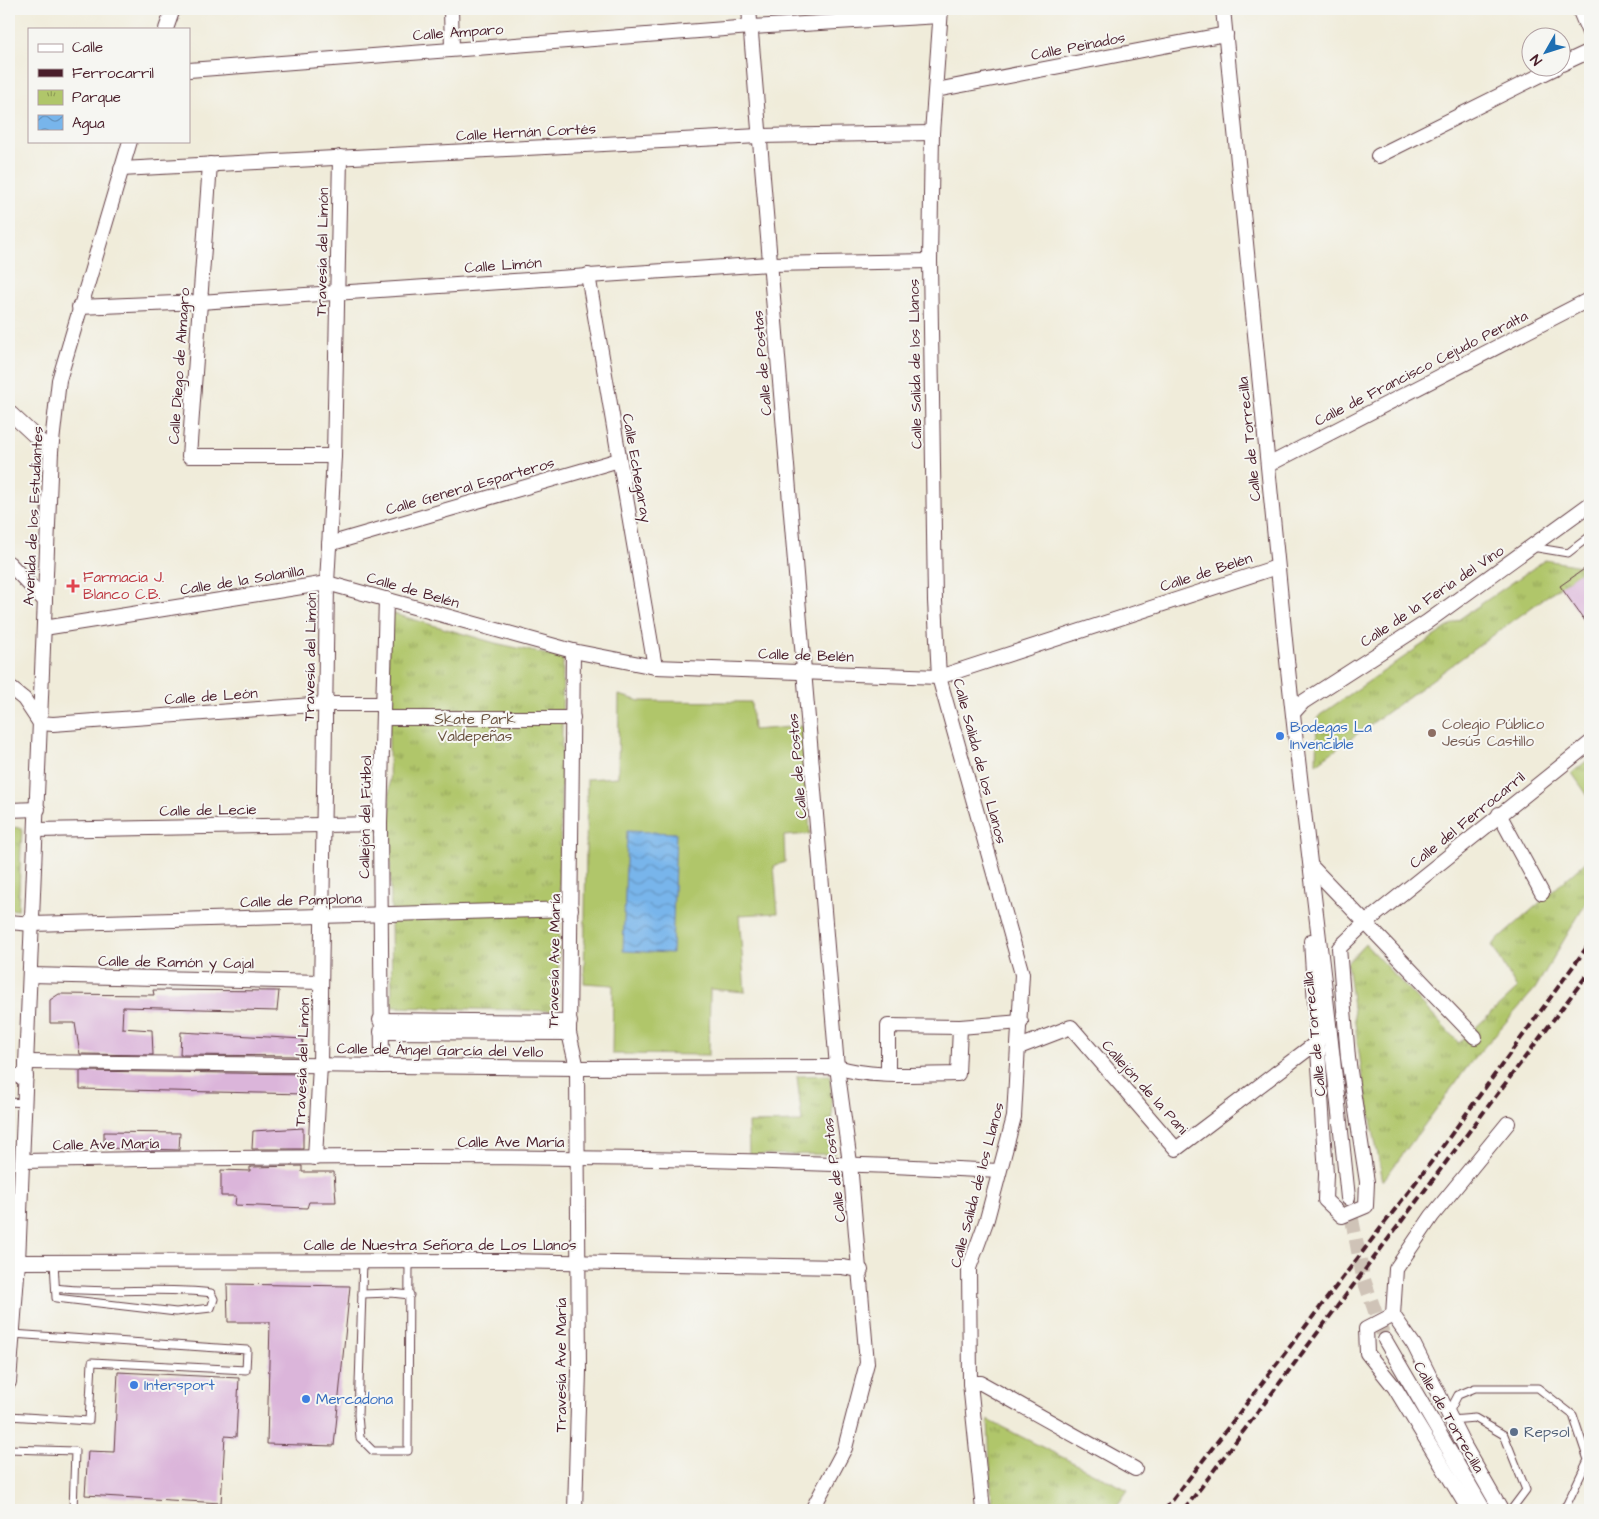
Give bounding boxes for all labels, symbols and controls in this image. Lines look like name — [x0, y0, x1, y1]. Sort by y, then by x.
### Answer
street label: Calle Amparo — [412, 19, 505, 46]
street label: Calle Peinados — [1029, 27, 1128, 66]
legend — [28, 28, 190, 142]
north arrow — [1522, 28, 1572, 78]
text: Calle — [72, 37, 103, 58]
text: N — [1526, 50, 1547, 69]
text: Ferrocarril — [72, 63, 154, 84]
text: Parque — [72, 87, 121, 108]
text: Agua — [72, 113, 105, 135]
street label: Calle Hernán Cortés — [455, 118, 597, 147]
street label: Travesía del Limón — [311, 187, 334, 317]
street label: Calle Limón — [464, 252, 543, 279]
street label: Calle Salida de los Llanos — [904, 278, 927, 449]
street label: Calle Diego de Almagro — [164, 286, 196, 445]
street label: Calle de Francisco Cejudo Peralta — [1311, 305, 1532, 432]
street label: Calle de Postas — [747, 309, 778, 417]
street label: Calle de Torrecilla — [1232, 375, 1266, 502]
street label: Calle Echegaray — [616, 412, 656, 525]
street label: Avenida de los Estudiantes — [18, 425, 49, 606]
street label: Calle General Esparteros — [383, 452, 557, 521]
street label: Calle de la Feria del Vino — [1356, 540, 1509, 652]
street label: Calle de Belén — [1157, 548, 1255, 597]
street label: Calle de la Solanilla — [179, 560, 306, 601]
place label: Farmacia J. Blanco C.B. — [83, 567, 164, 605]
street label: Calle de Belén — [364, 567, 462, 614]
marker: Farmacia J. Blanco C.B. — [67, 580, 79, 592]
street label: Travesía del Limón — [299, 592, 322, 722]
street label: Calle de Belén — [758, 643, 855, 668]
street label: Calle Salida de los Llanos — [947, 676, 1012, 847]
street label: Calle de León — [164, 683, 259, 710]
park label: Skate Park Valdepeñas — [434, 709, 516, 747]
street label: Calle de Postas — [782, 712, 813, 820]
place label: Colegio Público Jesús Castillo — [1442, 714, 1545, 752]
place label: Bodegas La Invencible — [1290, 717, 1372, 755]
marker: Colegio Público Jesús Castillo — [1426, 727, 1438, 739]
marker: Bodegas La Invencible — [1274, 730, 1286, 742]
street label: Callejón del Fútbol — [354, 755, 377, 879]
street label: Calle del Ferrocarril — [1405, 767, 1530, 874]
street label: Calle de Lecie — [159, 799, 257, 822]
street label: Calle de Pamplona — [240, 888, 363, 913]
street label: Travesía Ave María — [543, 893, 566, 1028]
street label: Calle de Ramón y Cajal — [98, 951, 254, 975]
street label: Calle de Torrecilla — [1297, 970, 1331, 1097]
street label: Travesía del Limón — [290, 997, 315, 1127]
street label: Callejón de la Pani — [1097, 1036, 1193, 1140]
street label: Calle de Ángel García del Vello — [336, 1038, 544, 1064]
street label: Calle Salida de los Llanos — [945, 1100, 1010, 1270]
street label: Calle de Postas — [818, 1116, 851, 1224]
street label: Calle Ave María — [458, 1132, 565, 1153]
street label: Calle Ave María — [52, 1133, 160, 1156]
street label: Calle de Nuestra Señora de Los Llanos — [303, 1235, 577, 1256]
street label: Travesía Ave María — [551, 1297, 572, 1432]
street label: Calle de Torrecilla — [1408, 1358, 1489, 1477]
place label: Intersport — [144, 1375, 215, 1396]
marker: Intersport — [128, 1379, 140, 1391]
place label: Mercadona — [316, 1389, 394, 1410]
marker: Mercadona — [300, 1393, 312, 1405]
place label: Repsol — [1524, 1422, 1569, 1443]
marker: Repsol — [1508, 1426, 1520, 1438]

